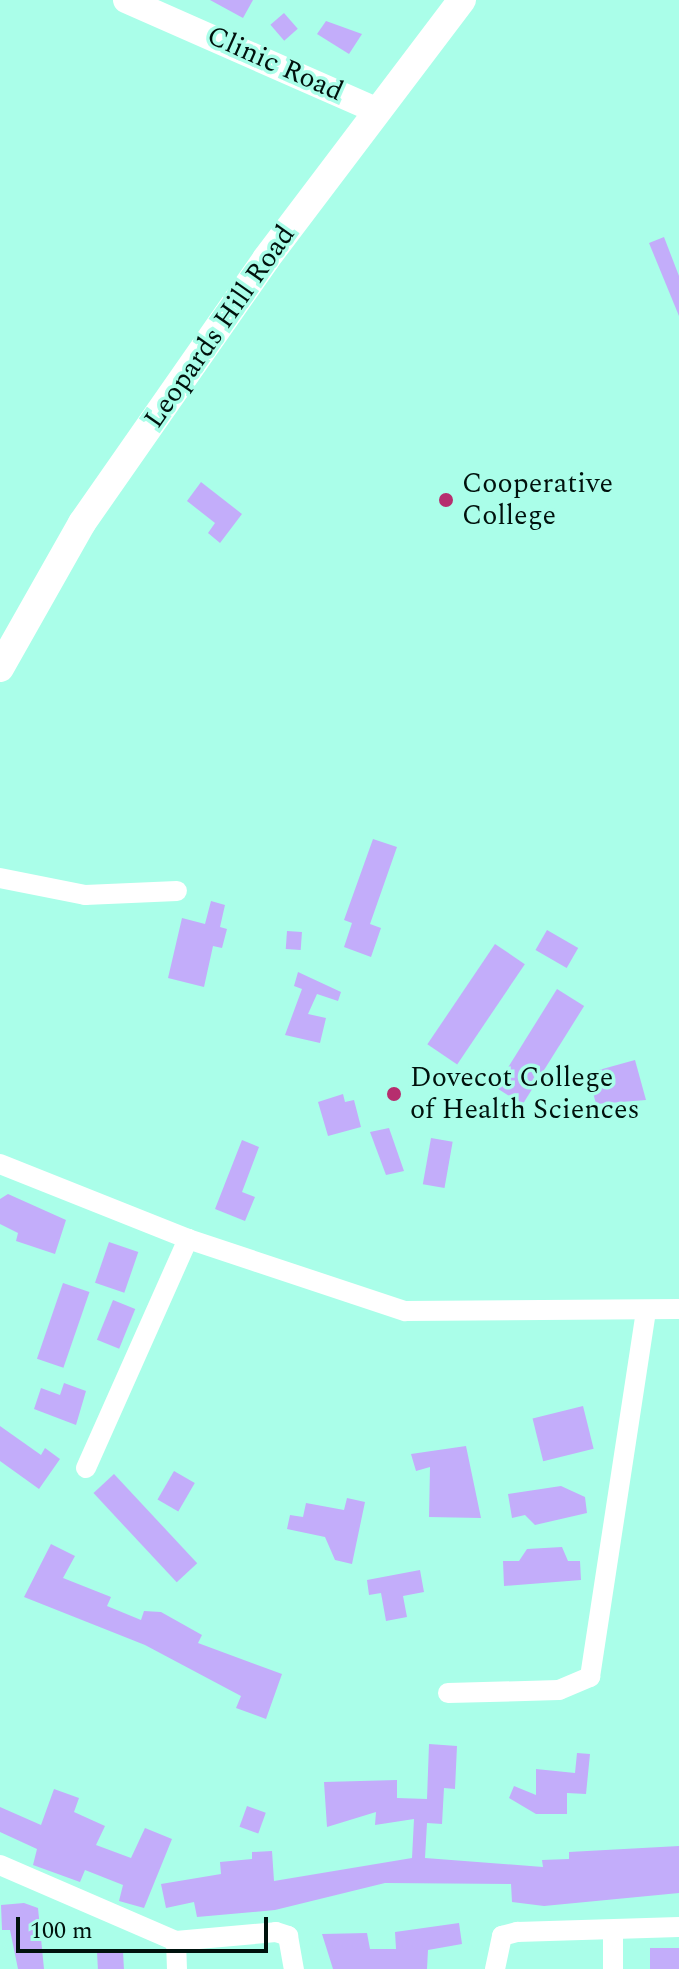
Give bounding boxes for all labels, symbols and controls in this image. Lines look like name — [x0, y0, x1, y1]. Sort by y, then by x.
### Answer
street label: Clinic Road — [202, 19, 348, 109]
street label: Leopards Hill Road — [137, 219, 303, 435]
place label: Cooperative College — [462, 467, 613, 533]
marker: Cooperative College — [437, 491, 455, 509]
place label: Dovecot College of Health Sciences — [410, 1061, 640, 1127]
marker: Dovecot College of Health Sciences — [385, 1085, 403, 1103]
scale bar — [20, 1901, 272, 1951]
text: 100 m — [30, 1913, 93, 1949]

